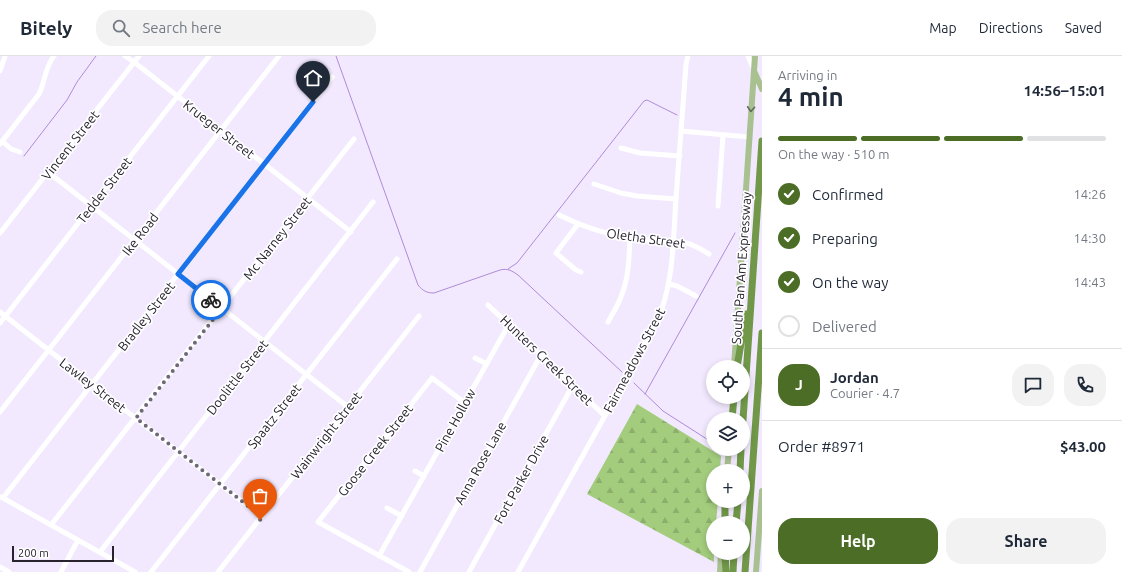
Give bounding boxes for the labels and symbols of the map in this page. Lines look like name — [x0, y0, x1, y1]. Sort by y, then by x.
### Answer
pin — [296, 61, 330, 102]
street label: Krueger Street — [181, 97, 257, 161]
one-way arrow — [747, 106, 756, 112]
street label: Vincent Street — [39, 107, 101, 183]
street label: Tedder Street — [74, 154, 134, 226]
street label: South Pan Am Expressway — [729, 191, 753, 345]
street label: Mc Narney Street — [240, 194, 314, 282]
street label: Ike Road — [119, 210, 161, 258]
street label: Oletha Street — [606, 226, 686, 250]
street label: Bradley Street — [115, 279, 177, 353]
courier — [191, 280, 231, 320]
street label: Fairmeadows Street — [600, 305, 668, 415]
street label: Hunters Creek Street — [498, 312, 596, 408]
street label: Doolittle Street — [203, 337, 271, 417]
street label: Lawley Street — [57, 355, 129, 415]
street label: Spaatz Street — [244, 381, 304, 451]
street label: Pine Hollow — [432, 386, 478, 454]
street label: Wainwright Street — [288, 389, 364, 481]
street label: Goose Creek Street — [335, 401, 415, 499]
street label: Anna Rose Lane — [451, 419, 509, 507]
street label: Fort Parker Drive — [491, 432, 551, 526]
pin — [243, 479, 277, 520]
scale bar — [12, 544, 114, 563]

